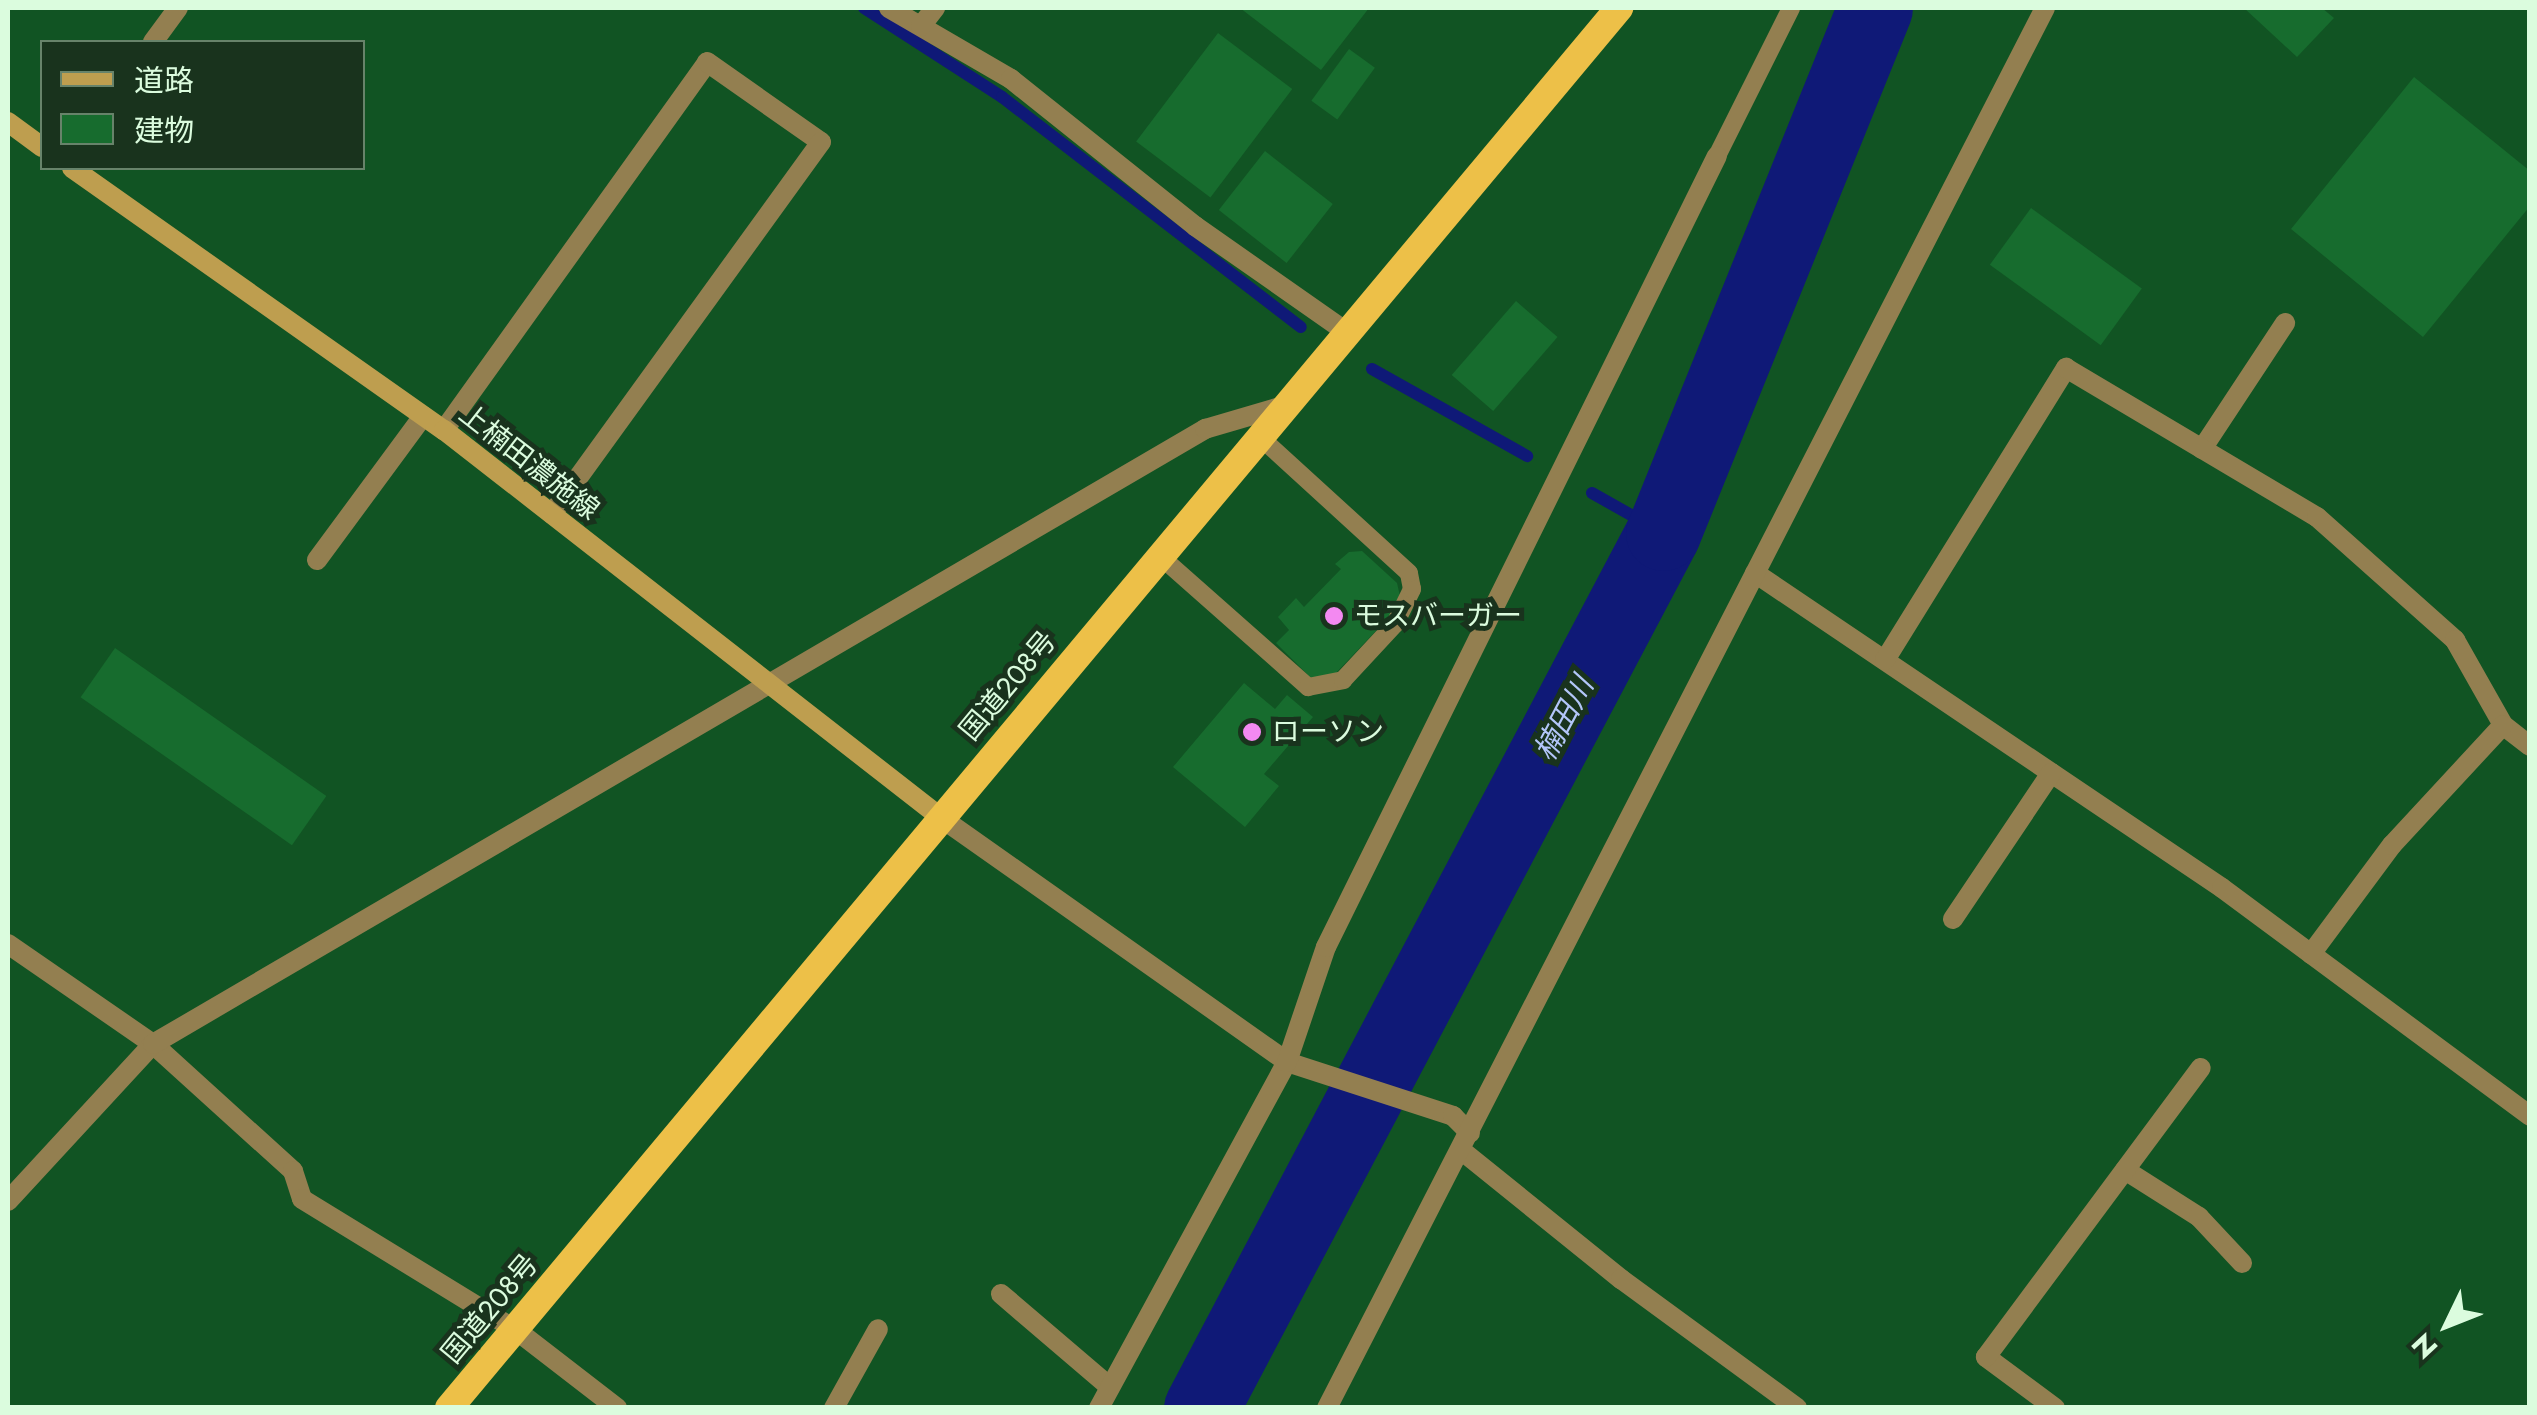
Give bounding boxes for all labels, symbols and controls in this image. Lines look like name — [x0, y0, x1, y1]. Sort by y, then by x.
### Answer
legend — [40, 40, 365, 170]
text: 道路 — [134, 59, 194, 102]
text: 建物 — [134, 109, 194, 152]
street label: 上楠田濃施線 — [452, 397, 606, 527]
place label: モスバーガー — [1354, 599, 1522, 633]
marker: モスバーガー — [1323, 605, 1345, 627]
street label: 国道208号 — [953, 625, 1063, 747]
water label: 楠田川 — [1527, 671, 1601, 767]
place label: ローソン — [1272, 715, 1384, 749]
marker: ローソン — [1241, 721, 1263, 743]
street label: 国道208号 — [435, 1248, 545, 1370]
north arrow — [2397, 1275, 2497, 1375]
text: N — [2402, 1324, 2447, 1368]

